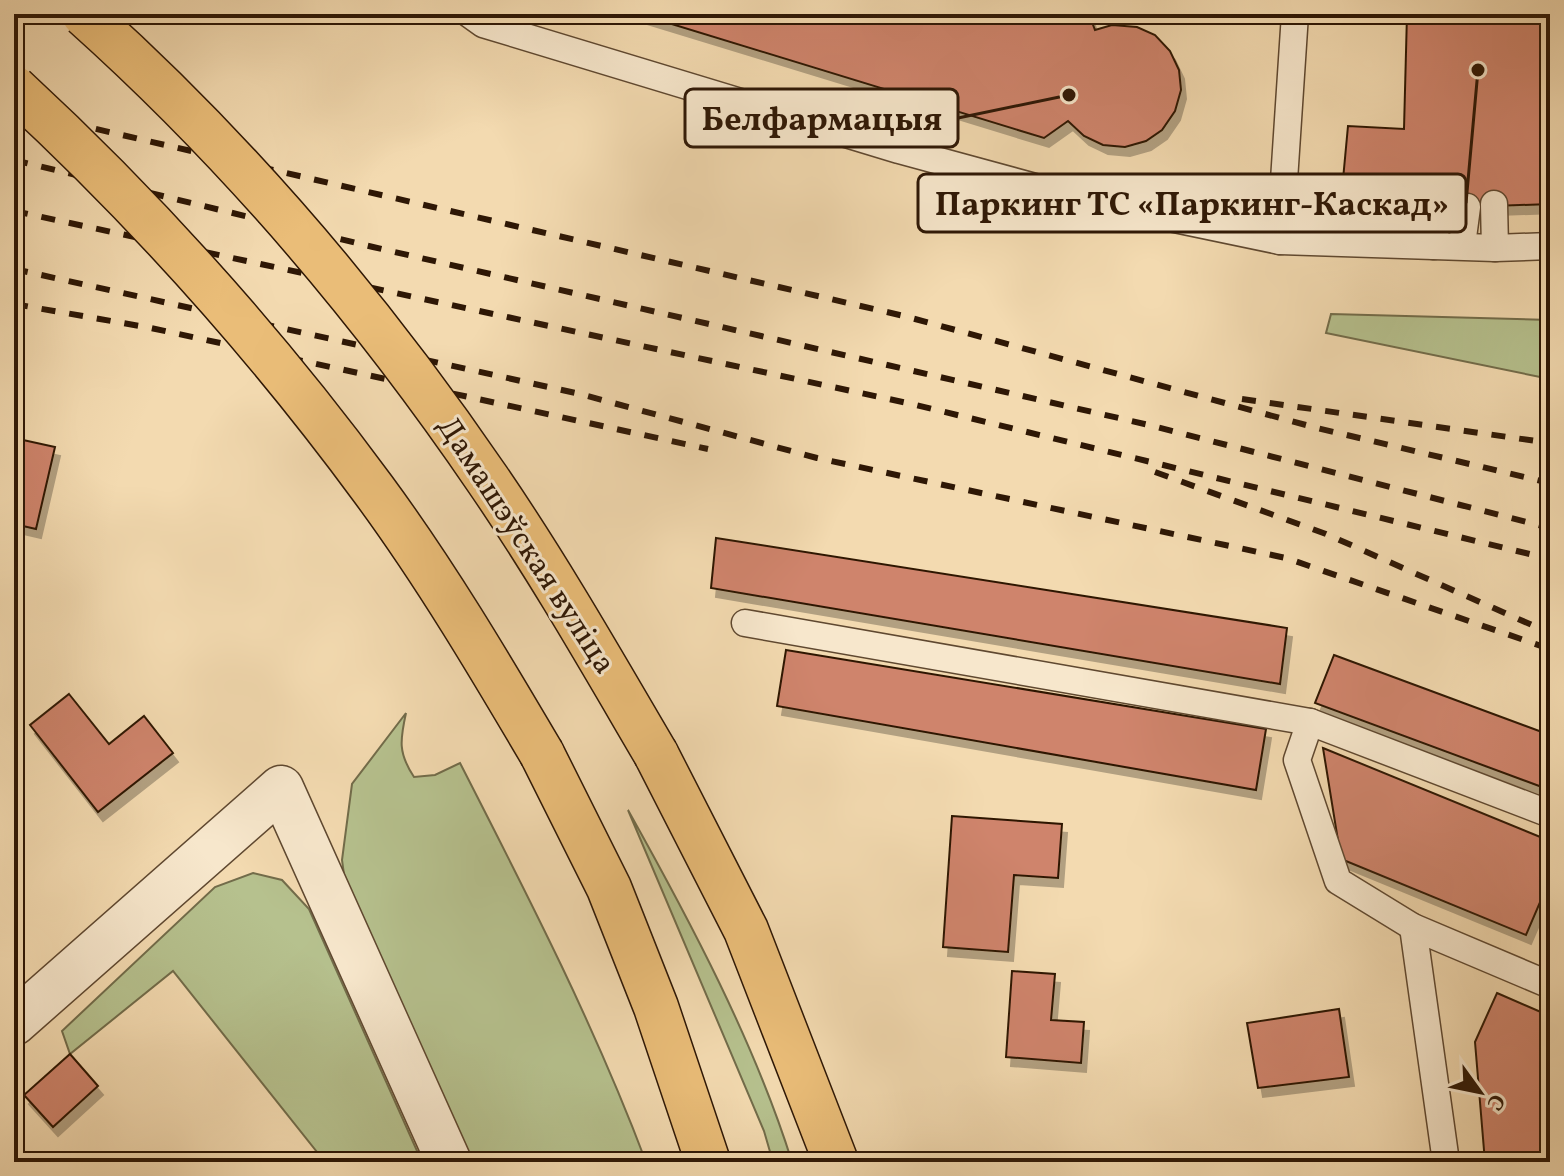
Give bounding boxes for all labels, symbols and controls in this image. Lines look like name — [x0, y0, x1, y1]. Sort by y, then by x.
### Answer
callout: Белфармацыя — [685, 89, 958, 147]
text: Белфармацыя — [702, 98, 942, 145]
callout: Паркинг ТС «Паркинг-Каскад» — [918, 174, 1466, 232]
text: Паркинг ТС «Паркинг-Каскад» — [935, 183, 1449, 230]
street label: Дамашэўская вуліца — [425, 408, 625, 684]
north arrow — [1440, 1052, 1520, 1132]
text: С — [1478, 1087, 1512, 1116]

